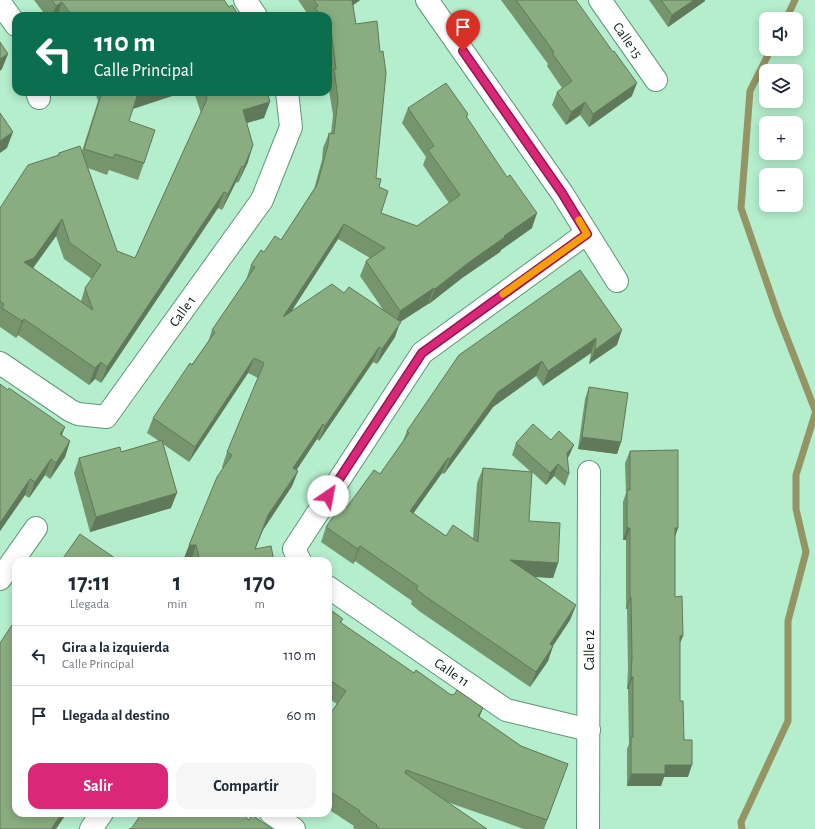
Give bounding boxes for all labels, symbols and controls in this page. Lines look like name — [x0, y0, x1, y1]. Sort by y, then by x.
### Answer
pin — [446, 10, 480, 51]
map controls — [759, 12, 803, 212]
button: sound — [759, 12, 803, 56]
icon: arrive — [452, 16, 474, 38]
street label: Calle 15 — [610, 20, 644, 61]
icon: left — [28, 28, 80, 80]
text: 110 m — [94, 29, 156, 57]
text: Calle Principal — [94, 62, 194, 80]
button: layers — [759, 64, 803, 108]
button: + — [759, 116, 803, 160]
button: − — [759, 168, 803, 212]
street label: Calle 1 — [167, 294, 199, 330]
position arrow — [307, 475, 349, 517]
text: 17:11 — [69, 571, 110, 595]
text: 1 — [173, 571, 181, 595]
text: 170 — [244, 571, 275, 595]
text: Llegada — [70, 598, 109, 611]
text: min — [167, 598, 187, 611]
text: m — [254, 598, 265, 611]
street label: Calle 12 — [583, 630, 597, 670]
text: Gira a la izquierda — [62, 640, 169, 655]
icon: left — [28, 645, 50, 667]
text: 110 m — [283, 648, 316, 663]
street label: Calle 11 — [431, 656, 471, 690]
text: Calle Principal — [62, 658, 134, 671]
icon: arrive — [28, 705, 50, 727]
text: Llegada al destino — [62, 708, 170, 723]
text: 60 m — [287, 708, 316, 723]
button: Salir — [28, 763, 168, 809]
button: Compartir — [176, 763, 316, 809]

